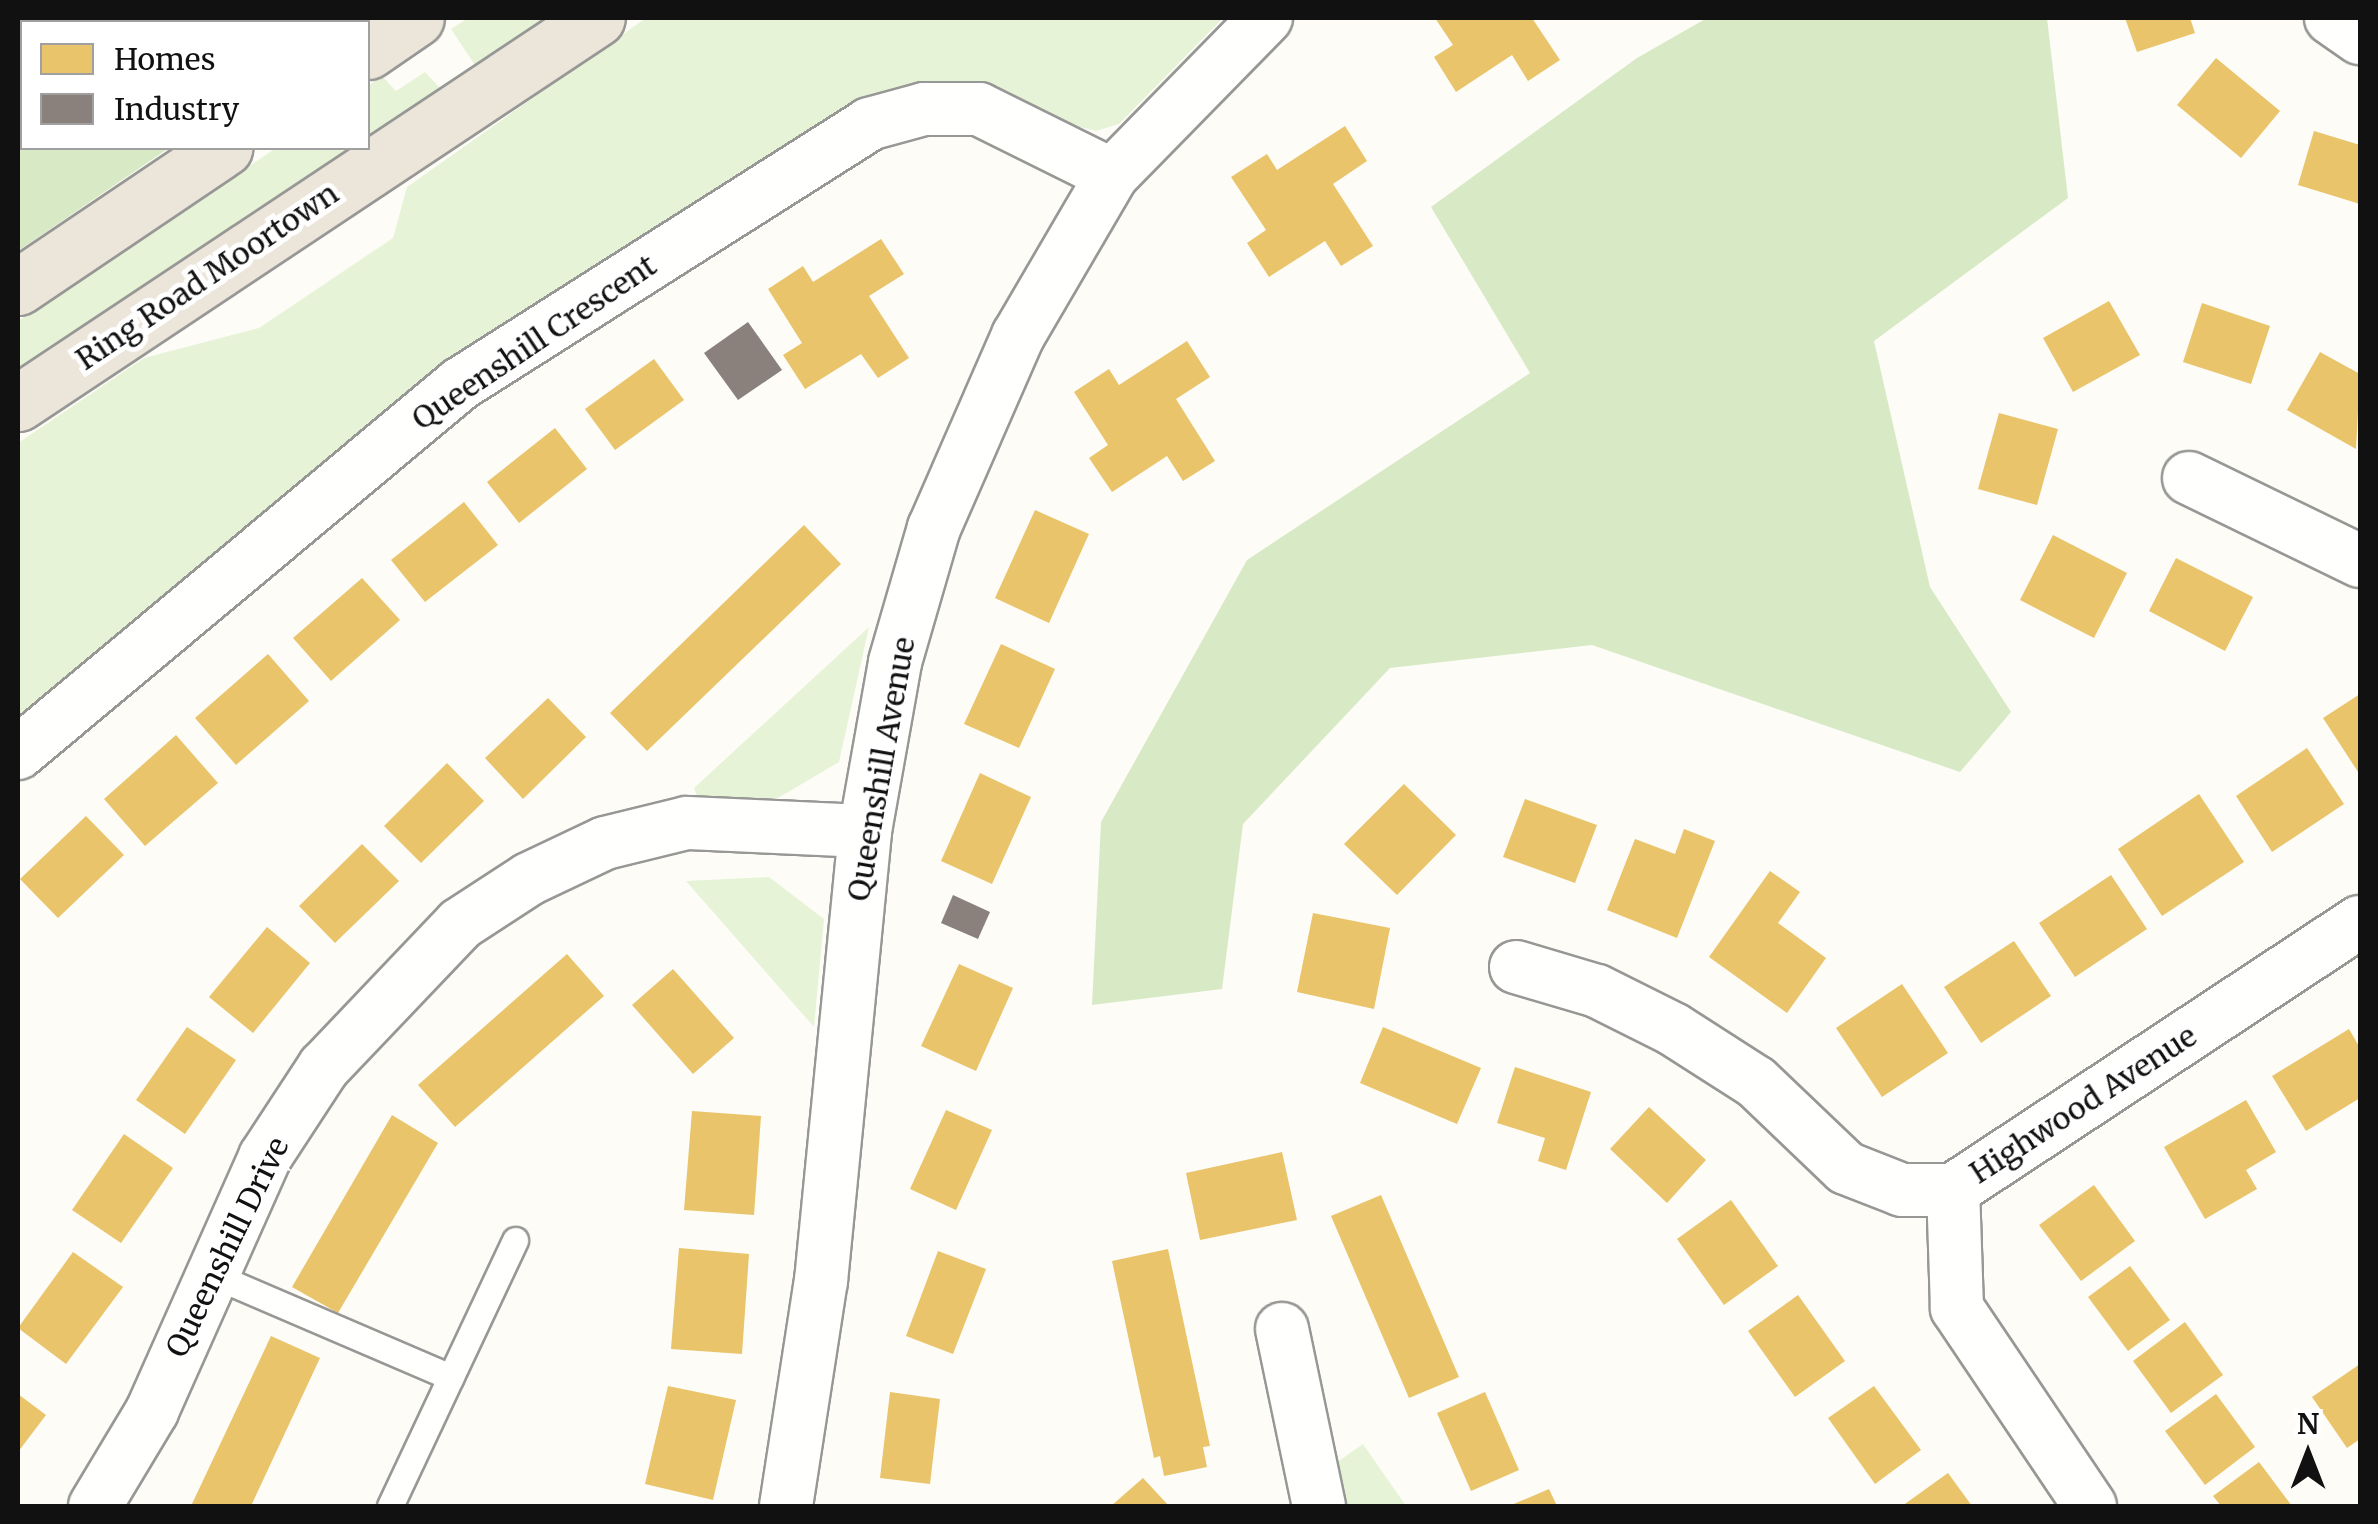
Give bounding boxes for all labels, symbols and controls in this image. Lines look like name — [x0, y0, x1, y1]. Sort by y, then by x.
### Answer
legend — [20, 20, 370, 150]
text: Homes — [114, 40, 215, 78]
text: Industry — [114, 90, 239, 128]
street label: Ring Road Moortown — [69, 175, 345, 377]
street label: Queenshill Crescent — [405, 247, 663, 437]
street label: Queenshill Avenue — [840, 634, 922, 904]
street label: Highwood Avenue — [1963, 1017, 2203, 1191]
street label: Queenshill Drive — [158, 1131, 296, 1363]
north arrow — [2258, 1404, 2358, 1504]
text: N — [2297, 1406, 2319, 1442]

